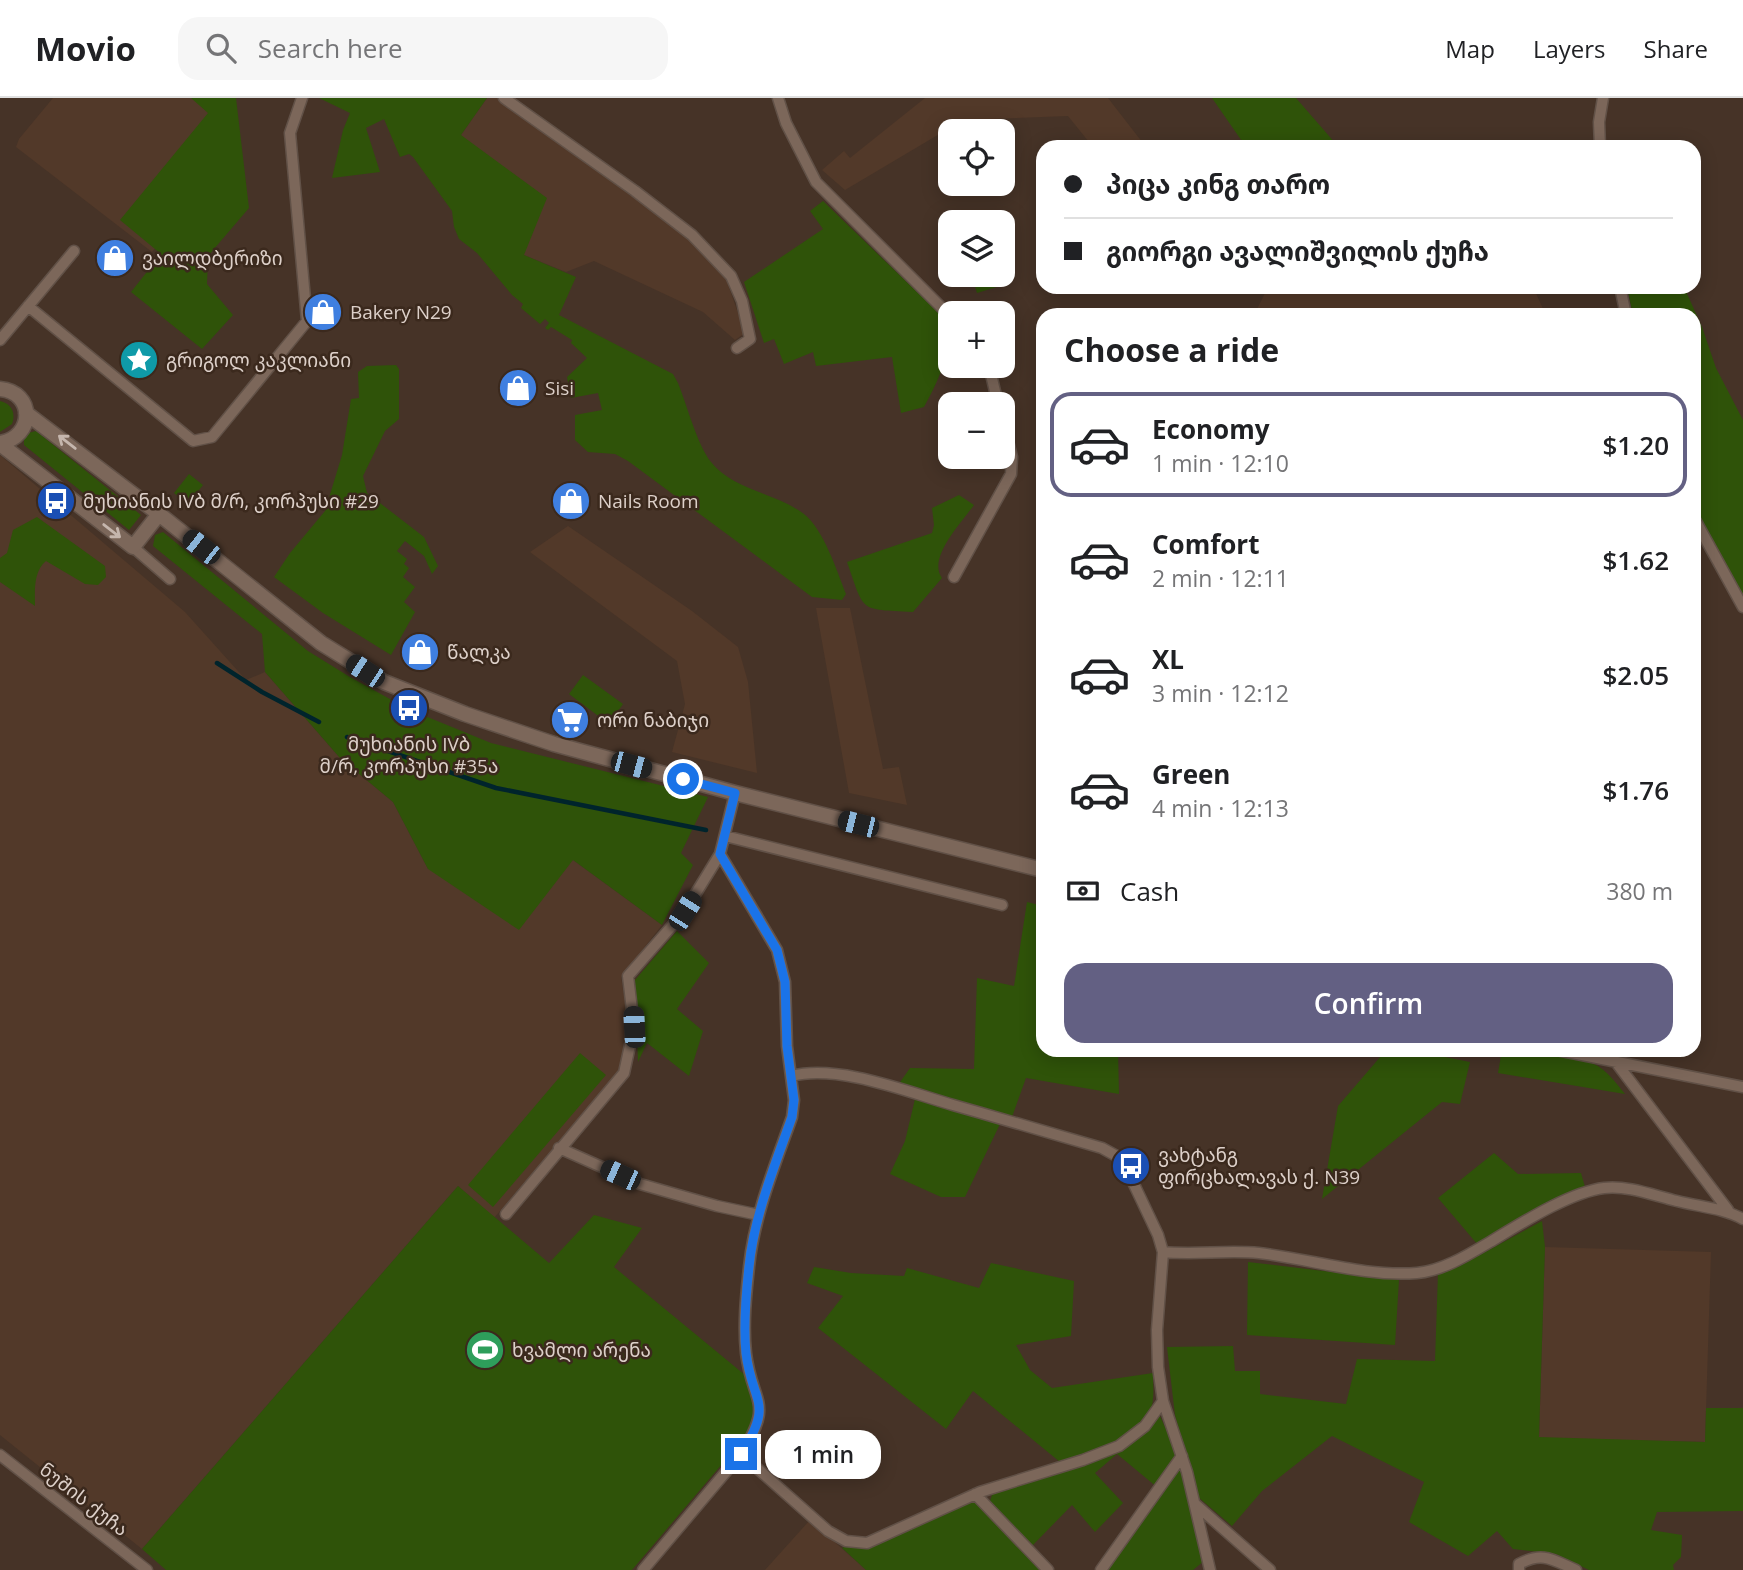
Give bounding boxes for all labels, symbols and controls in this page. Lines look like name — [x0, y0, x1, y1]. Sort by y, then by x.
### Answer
search box — [178, 17, 668, 80]
text: Movio — [35, 26, 136, 71]
icon: search — [202, 29, 240, 67]
text: Search here — [258, 30, 403, 66]
text: Map — [1445, 32, 1495, 65]
text: Layers — [1533, 32, 1606, 65]
text: Share — [1644, 32, 1708, 65]
map controls — [938, 119, 1015, 469]
button: locate — [938, 119, 1015, 196]
text: პიცა კინგ თარო — [1106, 166, 1330, 202]
button: layers — [938, 210, 1015, 287]
text: გიორგი ავალიშვილის ქუჩა — [1106, 233, 1489, 269]
shop icon: ვაილდბერიზი — [94, 237, 136, 279]
place label: ვაილდბერიზი — [142, 245, 283, 271]
shop icon: Bakery N29 — [302, 291, 344, 333]
place label: Bakery N29 — [350, 299, 452, 325]
button: + — [938, 301, 1015, 378]
text: Choose a ride — [1064, 328, 1279, 371]
place icon: გრიგოლ კაკლიანი — [118, 339, 160, 381]
place label: გრიგოლ კაკლიანი — [166, 347, 351, 373]
shop icon: Sisi — [497, 367, 539, 409]
place label: Sisi — [545, 375, 574, 401]
button: − — [938, 392, 1015, 469]
text: Economy — [1152, 411, 1270, 447]
icon: car — [1068, 413, 1131, 476]
text: $1.20 — [1602, 427, 1669, 463]
one-way arrow — [58, 434, 76, 449]
text: 1 min · 12:10 — [1152, 447, 1289, 479]
bus stop icon: მუხიანის IVბ მ/რ, კორპუსი #29 — [35, 480, 77, 522]
shop icon: Nails Room — [550, 480, 592, 522]
place label: მუხიანის IVბ მ/რ, კორპუსი #29 — [83, 488, 379, 514]
place label: Nails Room — [598, 488, 699, 514]
one-way arrow — [102, 523, 121, 538]
car — [178, 526, 225, 568]
text: Comfort — [1152, 526, 1259, 562]
icon: car — [1068, 528, 1131, 591]
text: $1.62 — [1602, 542, 1669, 578]
text: 2 min · 12:11 — [1152, 562, 1289, 594]
shop icon: წალკა — [399, 631, 441, 673]
place label: წალკა — [447, 639, 511, 665]
text: XL — [1152, 641, 1184, 677]
icon: car — [1068, 643, 1131, 706]
car — [342, 651, 389, 691]
text: $2.05 — [1602, 657, 1669, 693]
text: 3 min · 12:12 — [1152, 677, 1289, 709]
bus stop icon: მუხიანის IVბ მ/რ, კორპუსი #35ა — [388, 687, 430, 729]
supermarket icon: ორი ნაბიჯი — [549, 699, 591, 741]
place label: ორი ნაბიჯი — [597, 707, 709, 733]
place label: მუხიანის IVბ მ/რ, კორპუსი #35ა — [320, 731, 498, 779]
car — [608, 749, 655, 781]
text: Green — [1152, 756, 1230, 792]
icon: car — [1068, 758, 1131, 821]
route start — [667, 763, 699, 795]
text: $1.76 — [1602, 772, 1669, 808]
text: 4 min · 12:13 — [1152, 792, 1289, 824]
car — [836, 809, 881, 839]
icon: cash — [1064, 872, 1102, 910]
text: Cash — [1120, 873, 1179, 909]
text: 380 m — [1606, 875, 1673, 907]
car — [665, 888, 706, 934]
button: Confirm — [1064, 963, 1673, 1043]
car — [623, 1005, 646, 1049]
place label: ვახტანგ ფირცხალავას ქ. N39 — [1158, 1142, 1360, 1190]
bus stop icon: ვახტანგ ფირცხალავას ქ. N39 — [1110, 1145, 1152, 1187]
car — [597, 1157, 644, 1193]
sports icon: ხვამლი არენა — [464, 1329, 506, 1371]
place label: ხვამლი არენა — [512, 1337, 651, 1363]
callout: 1 min — [766, 1430, 881, 1478]
route end — [725, 1438, 757, 1470]
text: 1 min — [792, 1438, 854, 1470]
street label: ნუშის ქუჩა — [34, 1456, 134, 1542]

